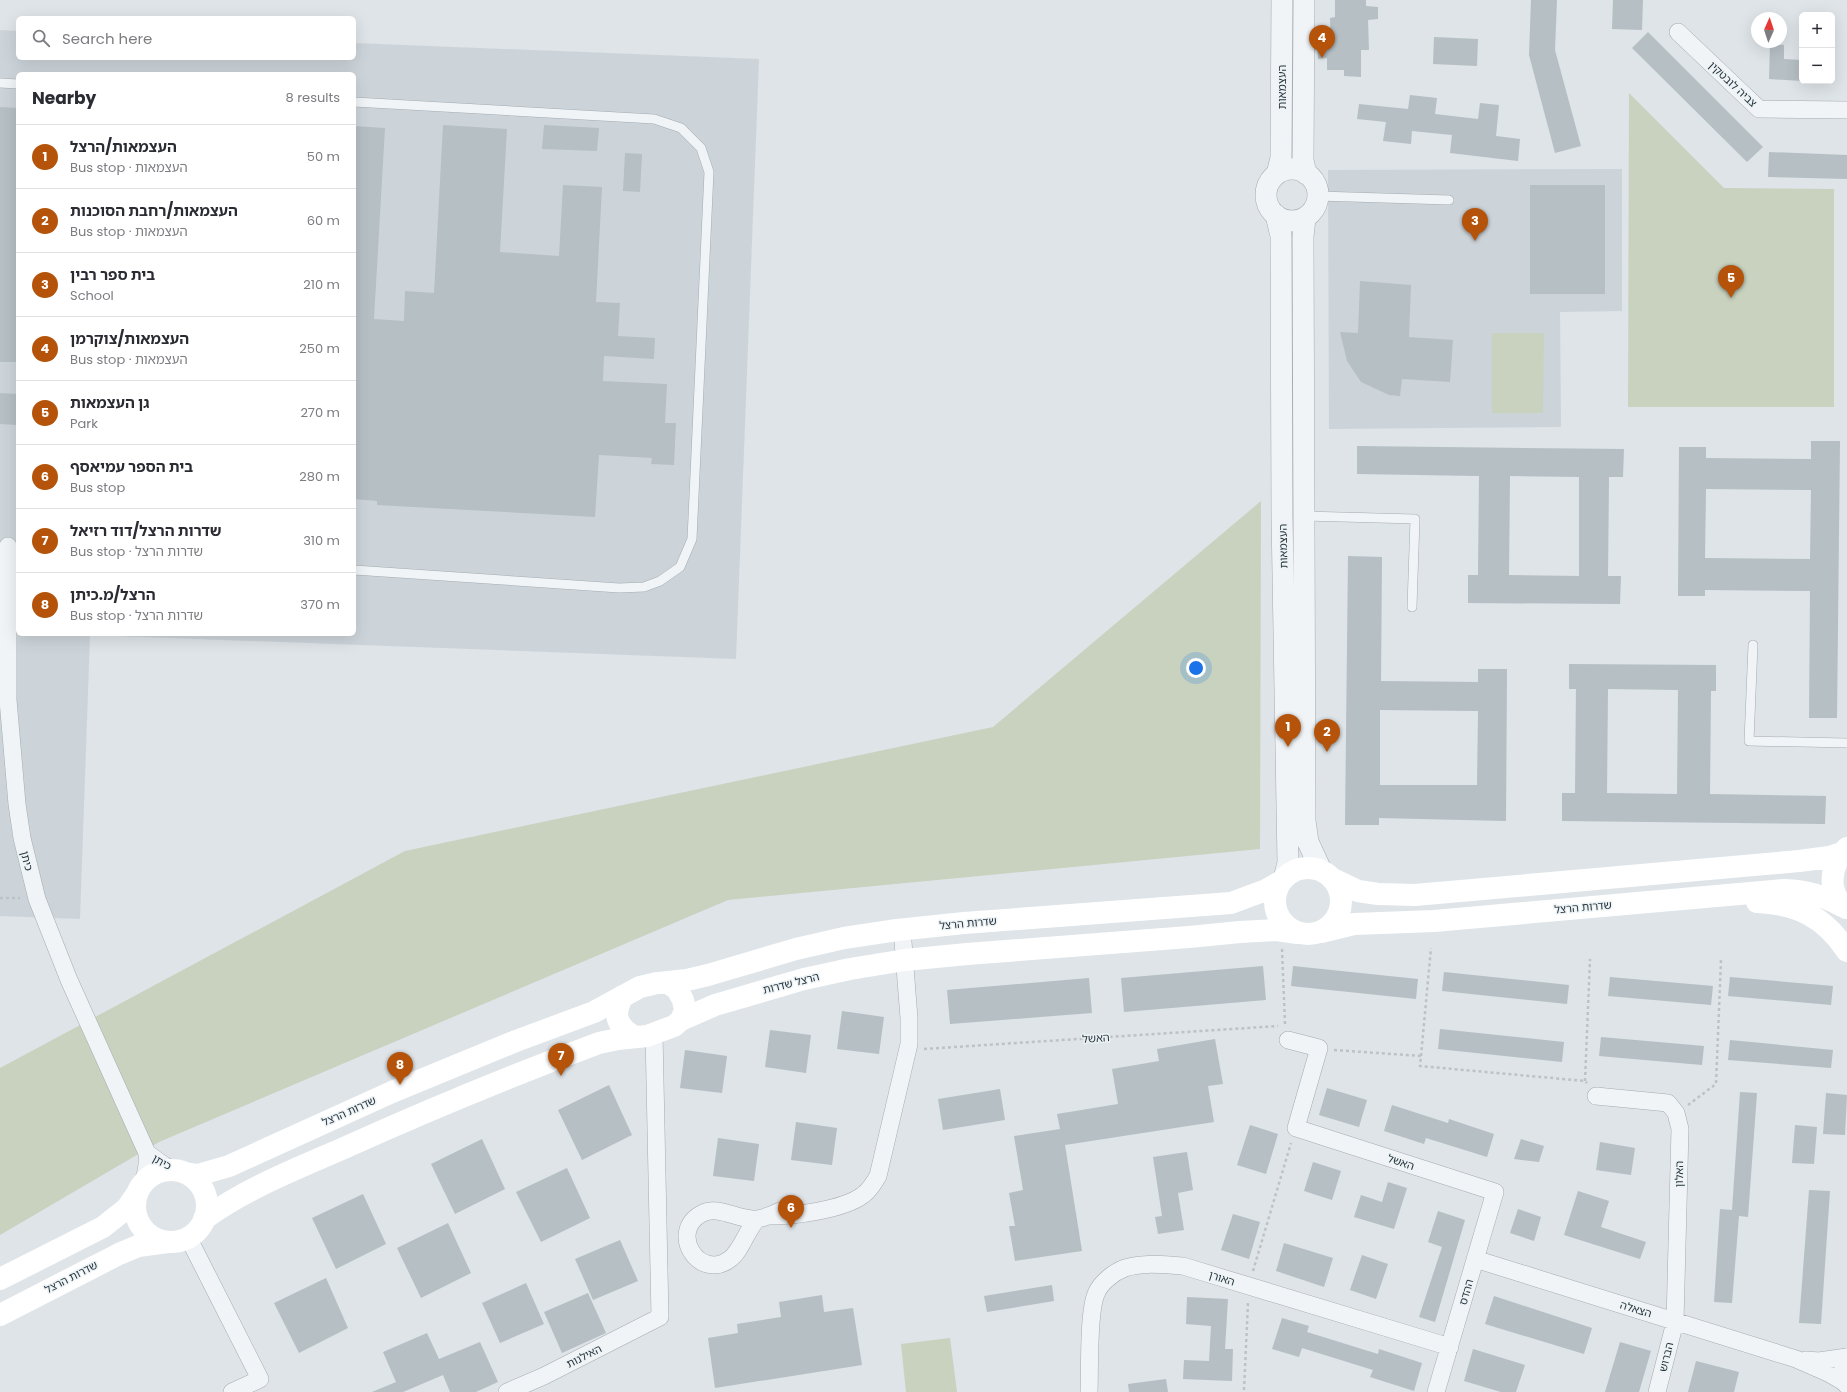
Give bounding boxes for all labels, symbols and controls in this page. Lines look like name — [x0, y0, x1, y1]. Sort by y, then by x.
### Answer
north arrow — [1751, 12, 1787, 48]
map controls — [1799, 12, 1835, 84]
button: + — [1799, 12, 1835, 48]
search box — [16, 16, 356, 60]
pin: 4 — [1309, 25, 1335, 58]
icon: search — [30, 27, 52, 49]
text: Search here — [62, 28, 152, 49]
button: − — [1799, 48, 1835, 84]
street label: צביה לובטקין — [1705, 57, 1761, 111]
street label: העצמאות — [1274, 65, 1290, 109]
text: Nearby — [32, 86, 96, 110]
text: 8 results — [286, 88, 340, 107]
text: העצמאות/הרצל — [70, 136, 177, 157]
text: 1 — [43, 147, 47, 166]
text: 50 m — [307, 147, 340, 166]
text: Bus stop · העצמאות — [70, 158, 188, 177]
text: העצמאות/רחבת הסוכנות — [70, 200, 238, 221]
pin: 3 — [1462, 208, 1488, 241]
text: 2 — [41, 211, 49, 230]
text: 60 m — [307, 211, 340, 230]
text: Bus stop · העצמאות — [70, 222, 188, 241]
text: בית ספר רבין — [70, 264, 155, 285]
pin: 5 — [1718, 265, 1744, 298]
text: 3 — [41, 275, 49, 294]
text: 210 m — [303, 275, 340, 294]
text: School — [70, 286, 114, 305]
text: העצמאות/צוקרמן — [70, 328, 189, 349]
text: 4 — [41, 339, 49, 358]
text: 250 m — [299, 339, 340, 358]
text: Bus stop · העצמאות — [70, 350, 188, 369]
text: גן העצמאות — [70, 392, 149, 413]
text: 5 — [41, 403, 49, 422]
text: 270 m — [300, 403, 340, 422]
text: Park — [70, 414, 98, 433]
text: בית הספר עמיאסף — [70, 456, 193, 477]
text: 6 — [41, 467, 49, 486]
text: 280 m — [299, 467, 340, 486]
text: Bus stop — [70, 478, 125, 497]
text: שדרות הרצל/דוד רזיאל — [70, 520, 222, 541]
street label: העצמאות — [1275, 523, 1291, 568]
text: 7 — [42, 531, 48, 550]
text: 310 m — [303, 531, 340, 550]
text: Bus stop · שדרות הרצל — [70, 542, 203, 561]
text: הרצל/מ.כיתן — [70, 584, 156, 605]
text: 8 — [41, 595, 49, 614]
text: 370 m — [300, 595, 340, 614]
text: Bus stop · שדרות הרצל — [70, 606, 203, 625]
your location — [1186, 658, 1206, 678]
pin: 1 — [1275, 714, 1301, 747]
pin: 2 — [1314, 719, 1340, 752]
street label: כיתן — [17, 849, 37, 873]
street label: שדרות הרצל — [1554, 897, 1612, 917]
street label: שדרות הרצל — [939, 913, 997, 933]
street label: הרצל שדרות — [761, 968, 821, 998]
street label: האשל — [1082, 1029, 1110, 1047]
pin: 7 — [548, 1043, 574, 1076]
pin: 8 — [387, 1052, 413, 1085]
street label: שדרות הרצל — [319, 1092, 379, 1130]
street label: כיתן — [149, 1150, 175, 1174]
street label: האשל — [1385, 1150, 1417, 1174]
street label: האלון — [1671, 1161, 1687, 1187]
pin: 6 — [778, 1195, 804, 1228]
street label: שדרות הרצל — [42, 1257, 100, 1297]
street label: האורן — [1207, 1266, 1237, 1290]
street label: ההדס — [1455, 1277, 1477, 1307]
street label: הצאלה — [1618, 1297, 1654, 1321]
street label: האילנות — [564, 1340, 604, 1372]
street label: הברוש — [1655, 1340, 1677, 1373]

